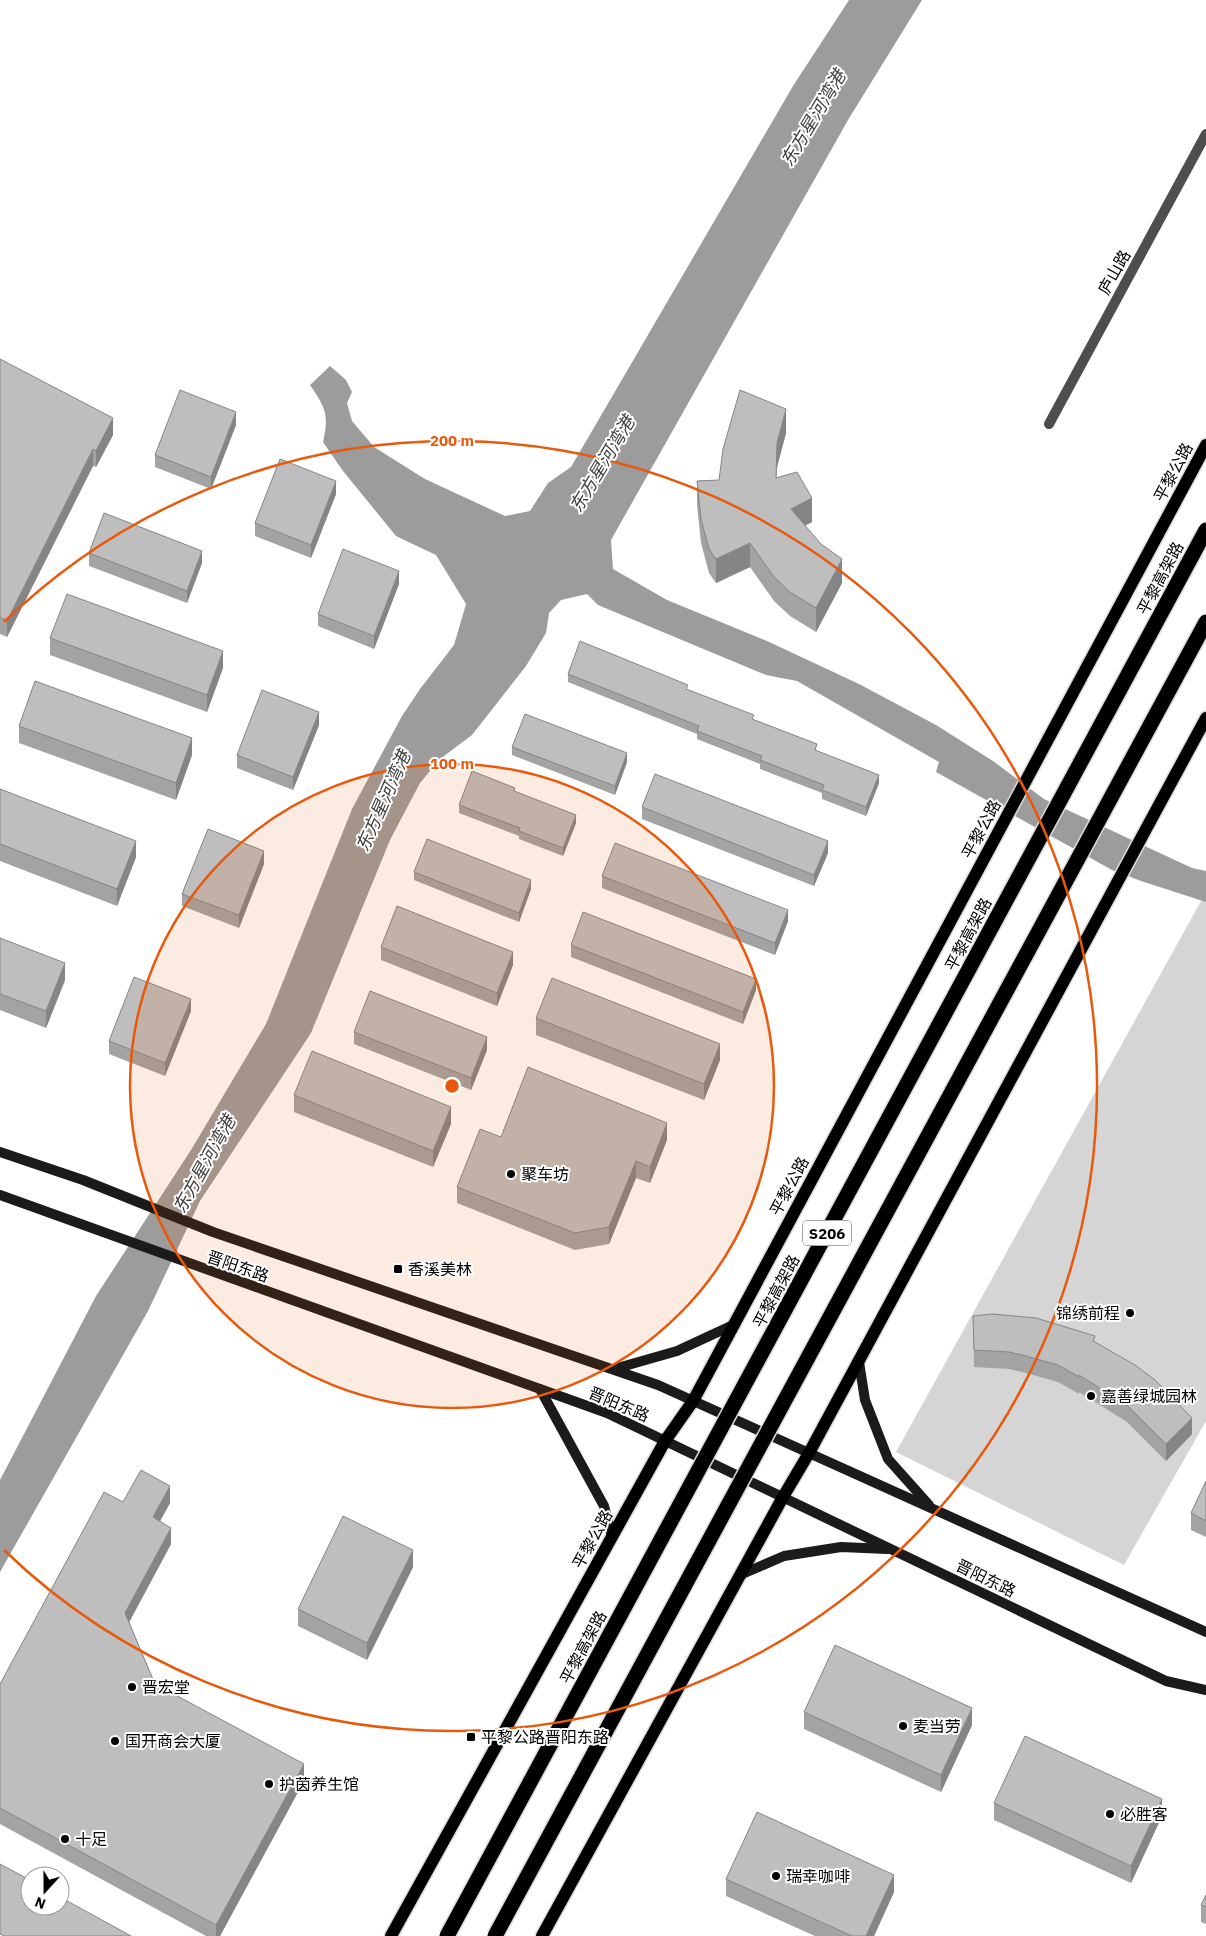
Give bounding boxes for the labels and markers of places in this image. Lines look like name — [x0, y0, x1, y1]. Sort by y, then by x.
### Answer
centre of rings — [443, 1077, 461, 1095]
place label: 聚车坊 — [521, 1164, 569, 1184]
marker: 聚车坊 — [505, 1168, 517, 1180]
place label: 香溪美林 — [408, 1259, 472, 1279]
marker: 香溪美林 — [392, 1263, 404, 1275]
place label: 锦绣前程 — [1056, 1303, 1120, 1323]
marker: 锦绣前程 — [1124, 1307, 1136, 1319]
place label: 嘉善绿城园林 — [1101, 1386, 1197, 1406]
marker: 嘉善绿城园林 — [1085, 1390, 1097, 1402]
place label: 晋宏堂 — [142, 1677, 190, 1697]
marker: 晋宏堂 — [126, 1681, 138, 1693]
place label: 麦当劳 — [913, 1716, 961, 1736]
marker: 麦当劳 — [897, 1720, 909, 1732]
place label: 平黎公路晋阳东路 — [481, 1727, 609, 1747]
place label: 国开商会大厦 — [125, 1731, 221, 1751]
marker: 平黎公路晋阳东路 — [465, 1731, 477, 1743]
marker: 国开商会大厦 — [109, 1735, 121, 1747]
place label: 护茵养生馆 — [279, 1774, 359, 1794]
marker: 护茵养生馆 — [263, 1778, 275, 1790]
place label: 必胜客 — [1120, 1804, 1168, 1824]
marker: 必胜客 — [1104, 1808, 1116, 1820]
place label: 十足 — [75, 1829, 107, 1849]
marker: 十足 — [59, 1833, 71, 1845]
place label: 瑞幸咖啡 — [786, 1866, 850, 1886]
marker: 瑞幸咖啡 — [770, 1870, 782, 1882]

